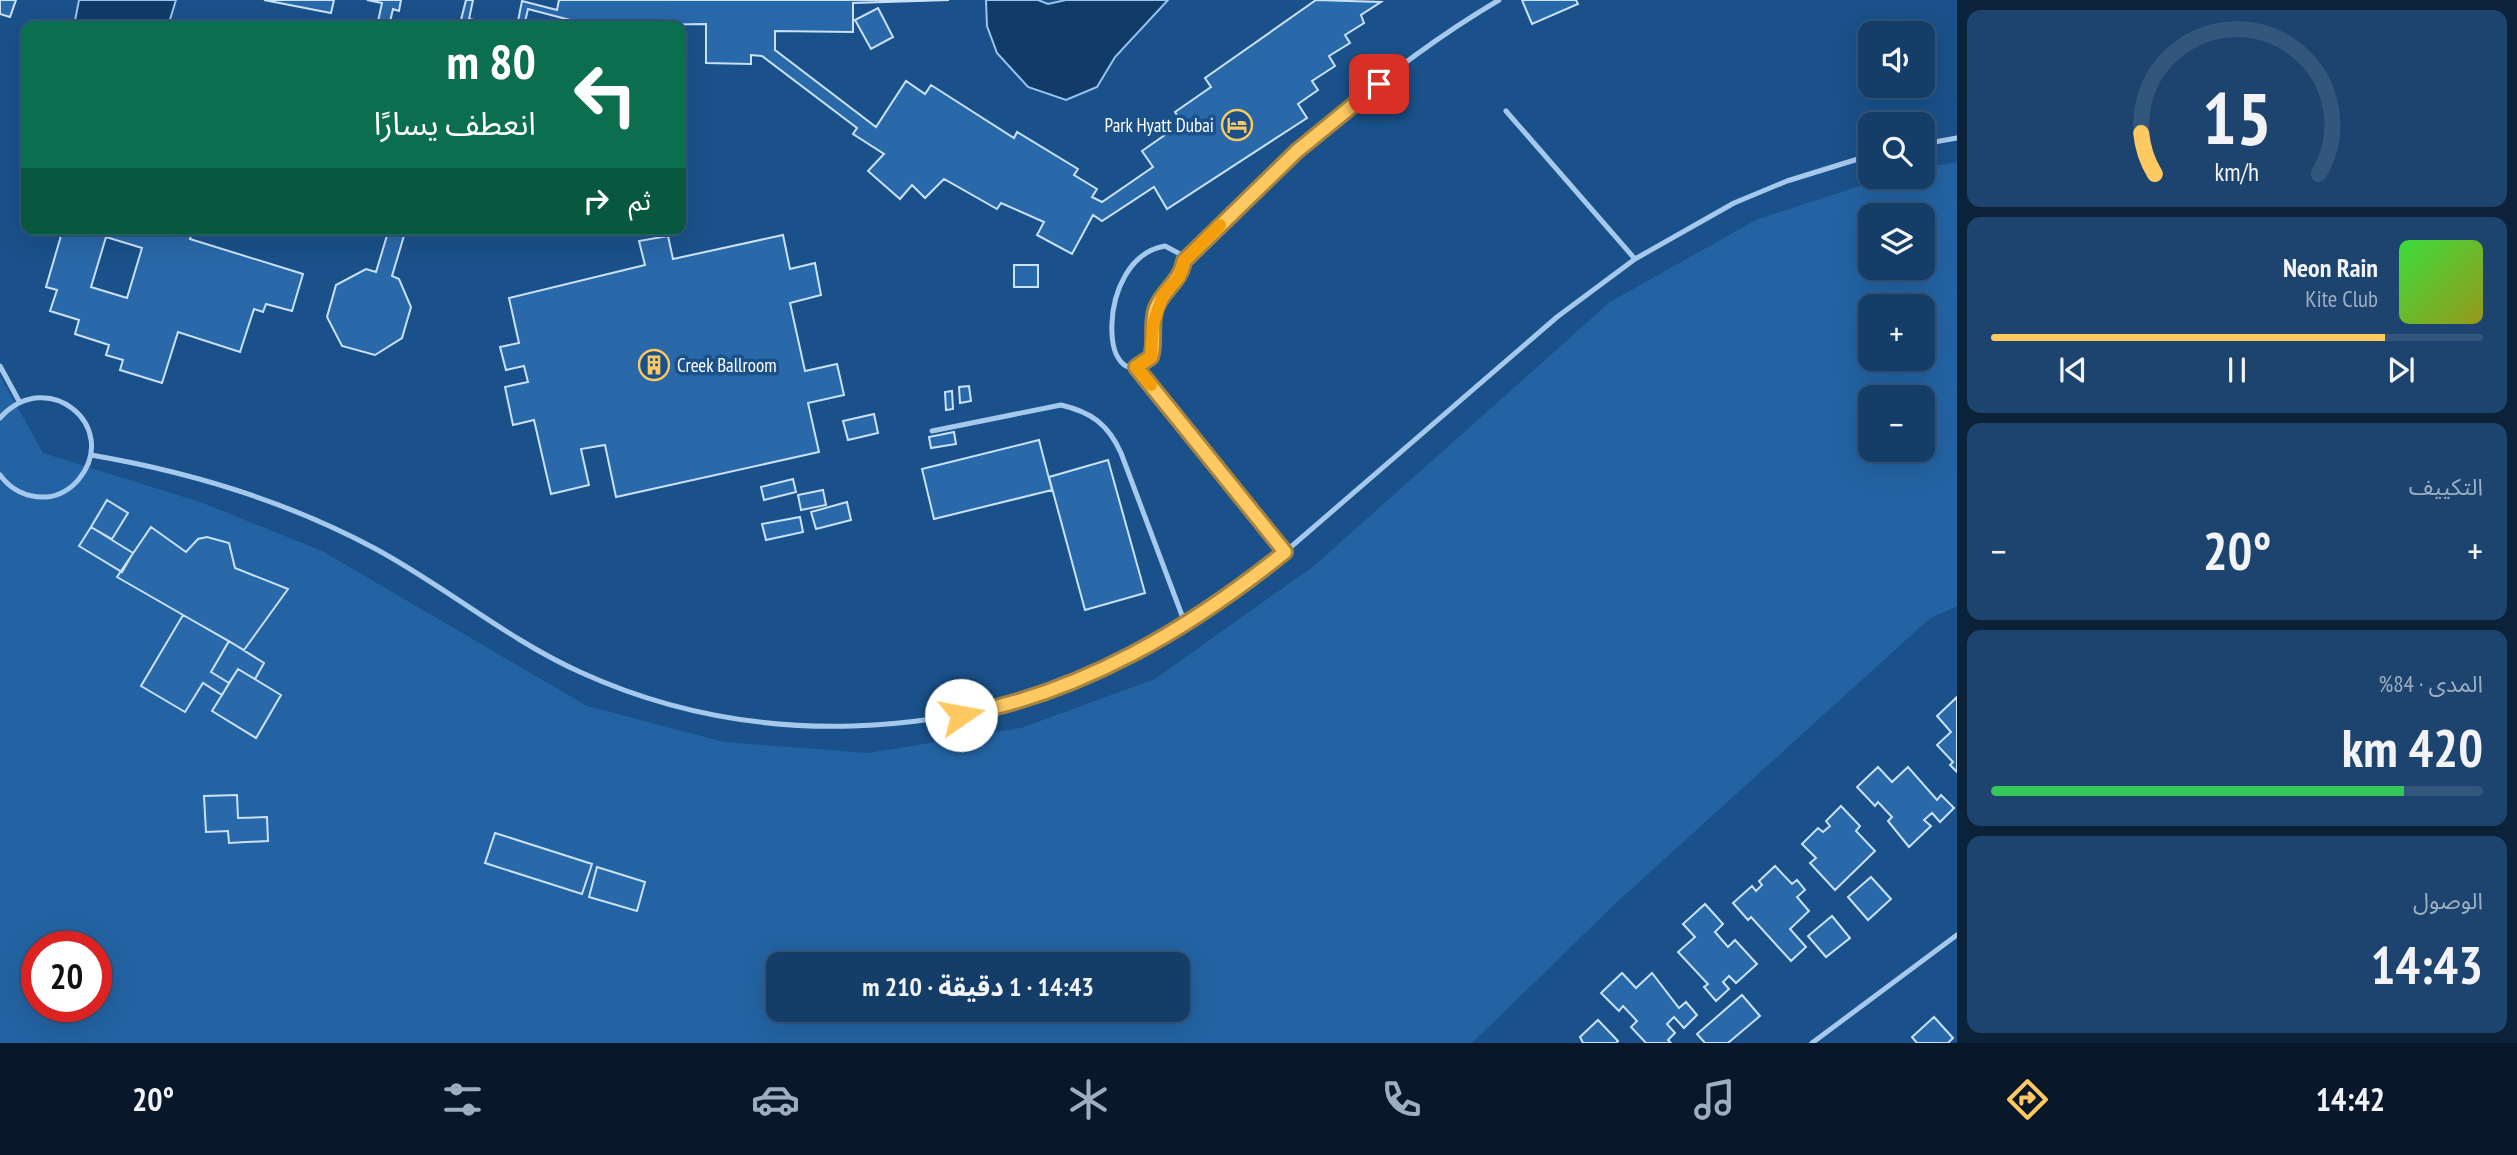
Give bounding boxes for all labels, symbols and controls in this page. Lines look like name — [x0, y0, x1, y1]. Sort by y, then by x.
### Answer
map controls — [1858, 21, 1935, 462]
button: sound — [1858, 21, 1935, 98]
text: 80 m — [447, 29, 536, 93]
icon: left — [560, 49, 651, 140]
pin — [1349, 54, 1409, 114]
icon: arrive — [1360, 65, 1398, 103]
text: 15 — [2202, 71, 2272, 165]
text: انعطف يسارًا — [374, 102, 536, 144]
hotel icon: Park Hyatt Dubai — [1220, 108, 1254, 142]
button: search — [1858, 112, 1935, 189]
place label: Park Hyatt Dubai — [1105, 113, 1214, 137]
text: km/h — [2215, 156, 2259, 188]
icon: right — [577, 182, 615, 220]
text: ثم — [629, 184, 651, 217]
button: layers — [1858, 203, 1935, 280]
text: Neon Rain — [2283, 251, 2378, 284]
text: Kite Club — [2305, 284, 2378, 313]
button: + — [1858, 294, 1935, 371]
building icon: Creek Ballroom — [637, 348, 671, 382]
icon: previous — [2054, 351, 2092, 389]
icon: pause — [2218, 351, 2256, 389]
icon: next — [2382, 351, 2420, 389]
place label: Creek Ballroom — [677, 353, 777, 377]
button: − — [1858, 385, 1935, 462]
text: التكييف — [2409, 472, 2483, 501]
text: 20° — [2203, 517, 2271, 584]
text: − — [1991, 526, 2007, 575]
text: + — [2467, 526, 2483, 575]
text: المدى · 84% — [2379, 669, 2483, 698]
position arrow — [924, 678, 998, 752]
text: 420 km — [2342, 714, 2483, 781]
text: الوصول — [2413, 886, 2483, 915]
speed limit sign: 20 — [21, 931, 112, 1022]
text: 14:43 — [2371, 931, 2483, 998]
text: 14:43 · 1 دقيقة · 210 m — [862, 970, 1094, 1003]
icon: filters — [438, 1075, 487, 1124]
icon: car — [751, 1075, 800, 1124]
icon: climate — [1064, 1075, 1113, 1124]
icon: phone — [1377, 1075, 1426, 1124]
icon: music — [1690, 1075, 1739, 1124]
icon: directions — [2003, 1075, 2052, 1124]
text: 20° — [132, 1078, 174, 1120]
text: 14:42 — [2316, 1078, 2385, 1120]

